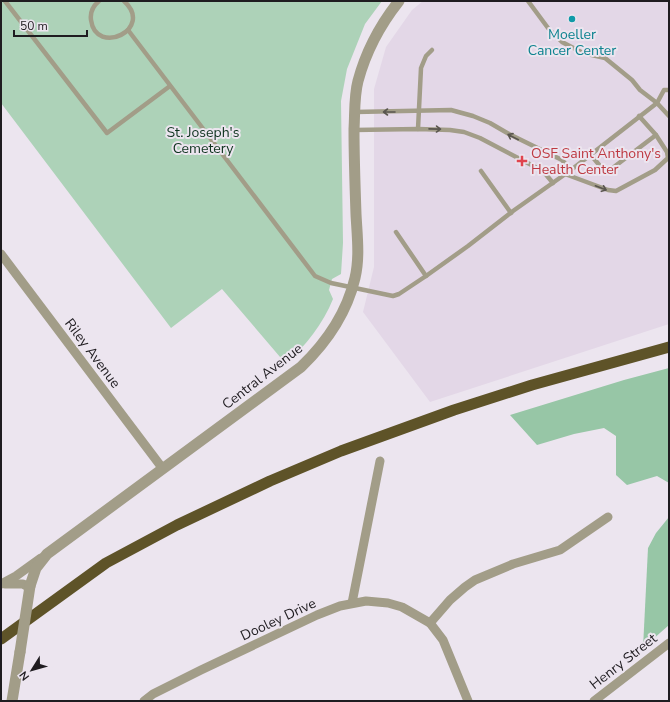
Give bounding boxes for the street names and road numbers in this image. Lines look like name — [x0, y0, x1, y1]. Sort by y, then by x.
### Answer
street label: Riley Avenue — [60, 315, 125, 392]
street label: Central Avenue — [218, 339, 306, 414]
street label: Dooley Drive — [237, 594, 319, 645]
street label: Henry Street — [586, 629, 661, 694]

